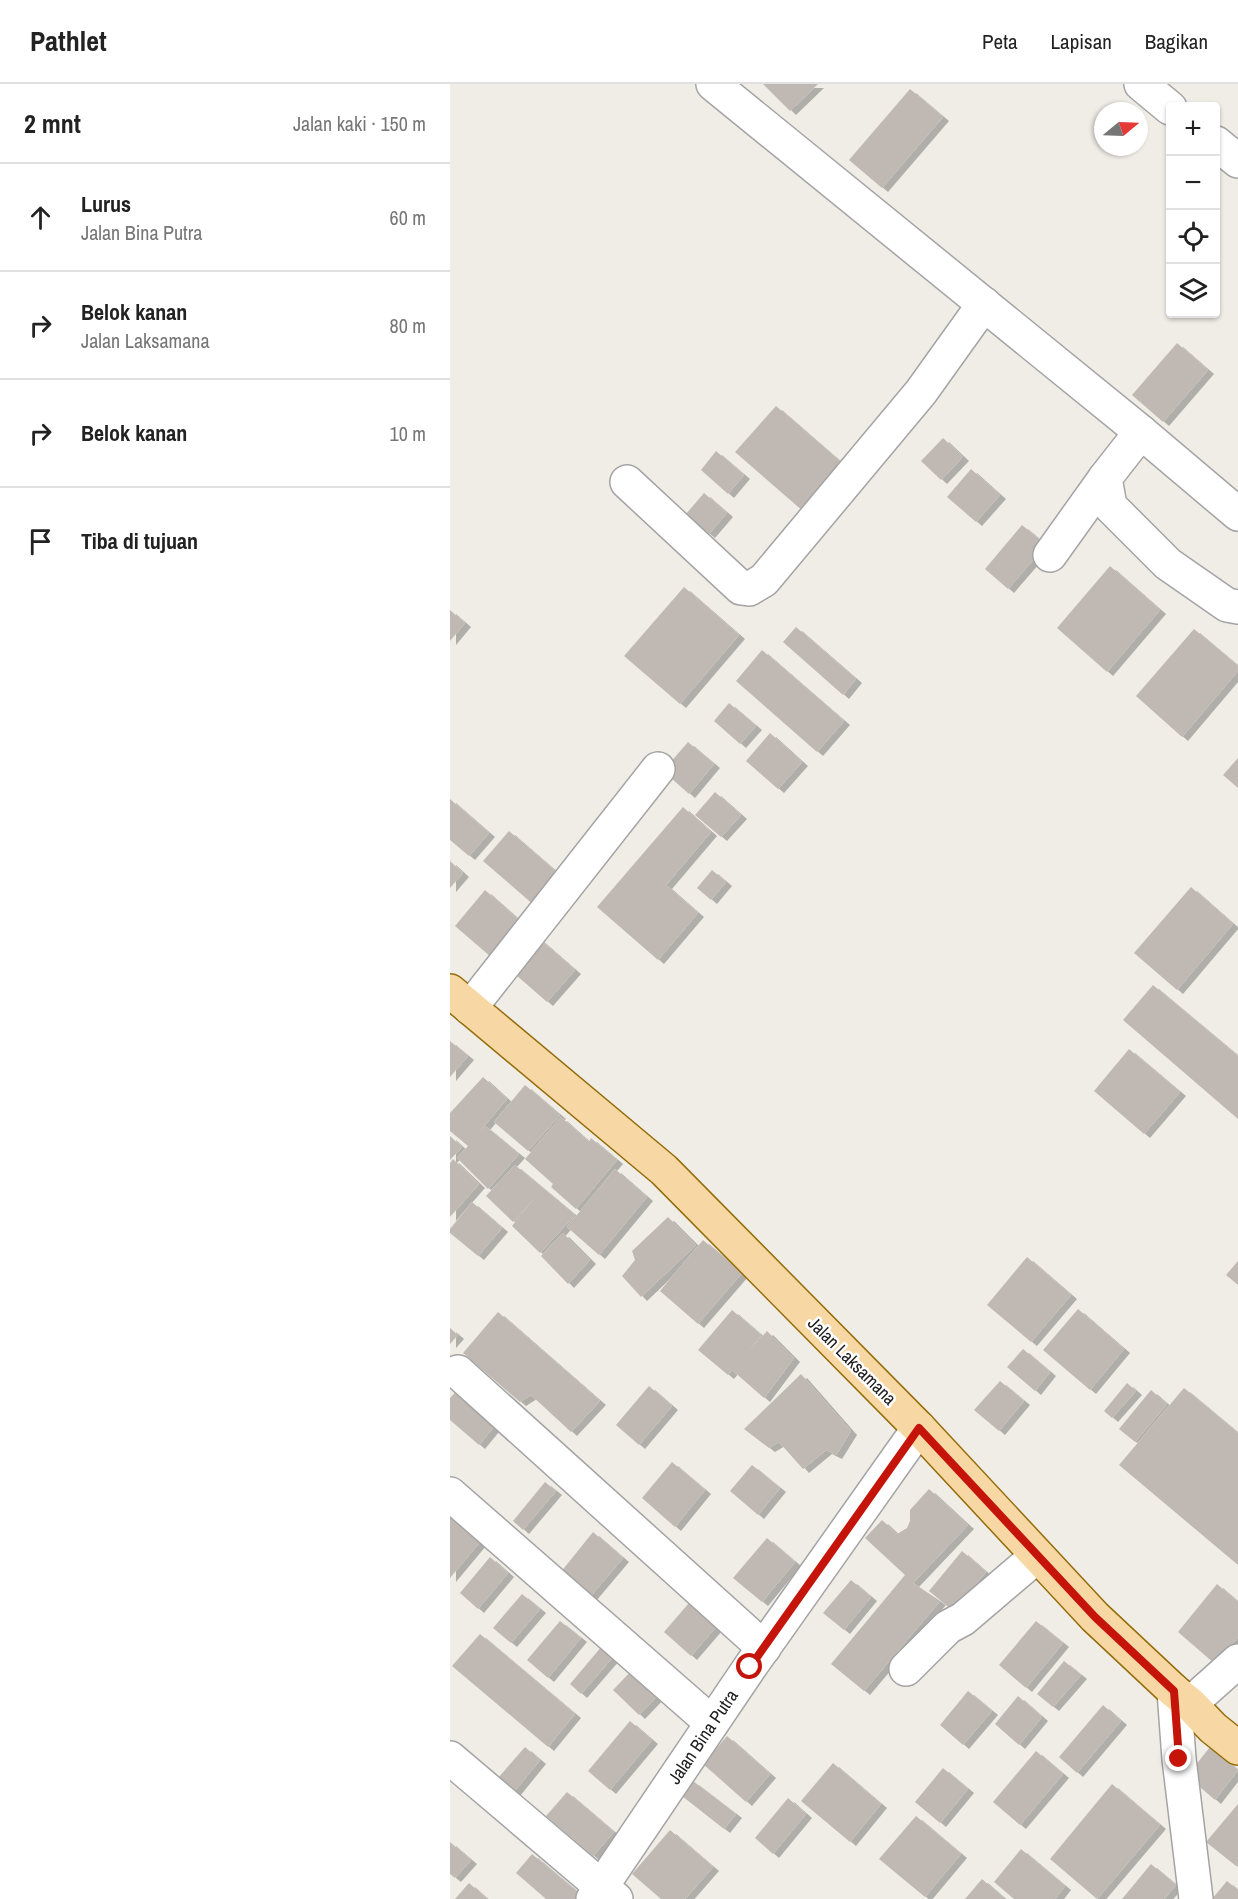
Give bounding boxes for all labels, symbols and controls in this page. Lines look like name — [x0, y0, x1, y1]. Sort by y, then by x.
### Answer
text: Pathlet — [30, 22, 107, 60]
text: Peta — [982, 27, 1018, 56]
text: Lapisan — [1051, 27, 1112, 56]
text: Bagikan — [1145, 27, 1208, 56]
north arrow — [1094, 102, 1148, 156]
map controls — [1166, 102, 1220, 318]
button: + — [1166, 102, 1220, 156]
text: 2 mnt — [24, 106, 81, 141]
text: Jalan kaki · 150 m — [293, 110, 426, 137]
button: − — [1166, 156, 1220, 210]
text: Lurus — [81, 189, 131, 219]
icon: ahead — [24, 201, 57, 234]
text: 60 m — [390, 204, 426, 231]
button: locate — [1166, 210, 1220, 264]
text: Jalan Bina Putra — [81, 219, 202, 246]
button: layers — [1166, 264, 1220, 318]
text: Belok kanan — [81, 297, 187, 327]
icon: right — [24, 309, 57, 342]
text: 80 m — [390, 312, 426, 339]
text: Jalan Laksamana — [81, 327, 210, 354]
icon: right — [24, 417, 57, 450]
text: Belok kanan — [81, 418, 187, 448]
text: 10 m — [390, 420, 426, 447]
icon: arrive — [24, 525, 57, 558]
text: Tiba di tujuan — [81, 526, 198, 556]
street label: Jalan Laksamana — [803, 1311, 902, 1410]
route start — [736, 1653, 762, 1679]
street label: Jalan Bina Putra — [662, 1684, 743, 1789]
route end — [1165, 1745, 1191, 1771]

